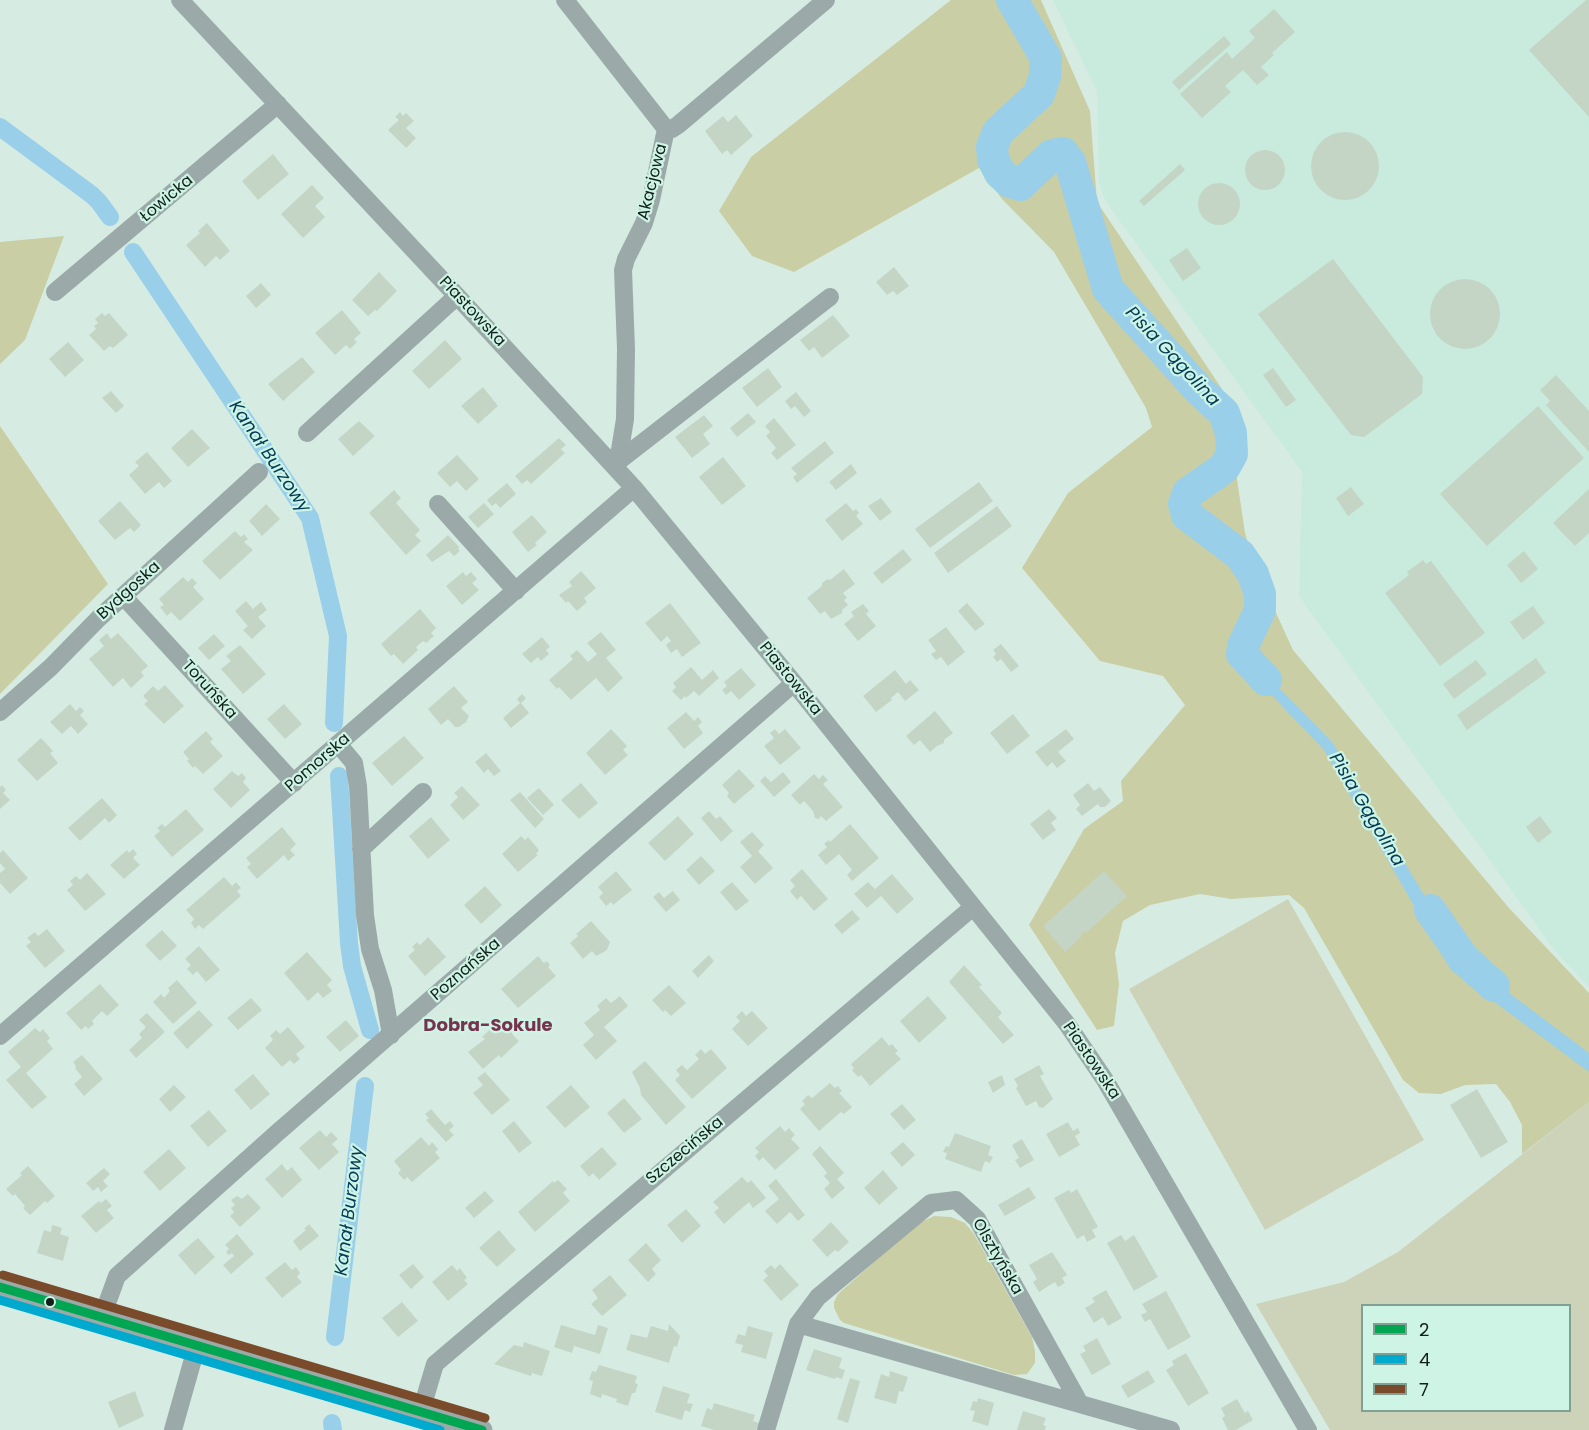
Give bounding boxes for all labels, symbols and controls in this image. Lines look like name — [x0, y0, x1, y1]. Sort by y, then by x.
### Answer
street label: Akacjowa — [634, 142, 672, 222]
street label: Łowicka — [137, 171, 197, 227]
street label: Piastowska — [435, 273, 509, 351]
water label: Pisia Gągolina — [1120, 303, 1224, 411]
water label: Kanał Burzowy — [224, 397, 314, 517]
street label: Bydgoska — [94, 558, 164, 624]
street label: Piastowska — [755, 638, 825, 720]
street label: Toruńska — [178, 657, 240, 723]
street label: Pomorska — [282, 730, 354, 796]
water label: Pisia Gągolina — [1324, 749, 1408, 871]
street label: Poznańska — [427, 935, 505, 1005]
district label: Dobra-Sokule — [423, 1015, 553, 1037]
street label: Piastowska — [1058, 1019, 1124, 1103]
street label: Szczecińska — [642, 1113, 728, 1189]
water label: Kanał Burzowy — [331, 1145, 369, 1277]
street label: Olsztyńska — [968, 1216, 1026, 1298]
unlabelled marker — [44, 1296, 56, 1308]
legend — [1361, 1304, 1571, 1412]
text: 2 — [1419, 1317, 1429, 1342]
text: 4 — [1419, 1347, 1430, 1372]
text: 7 — [1419, 1377, 1429, 1402]

